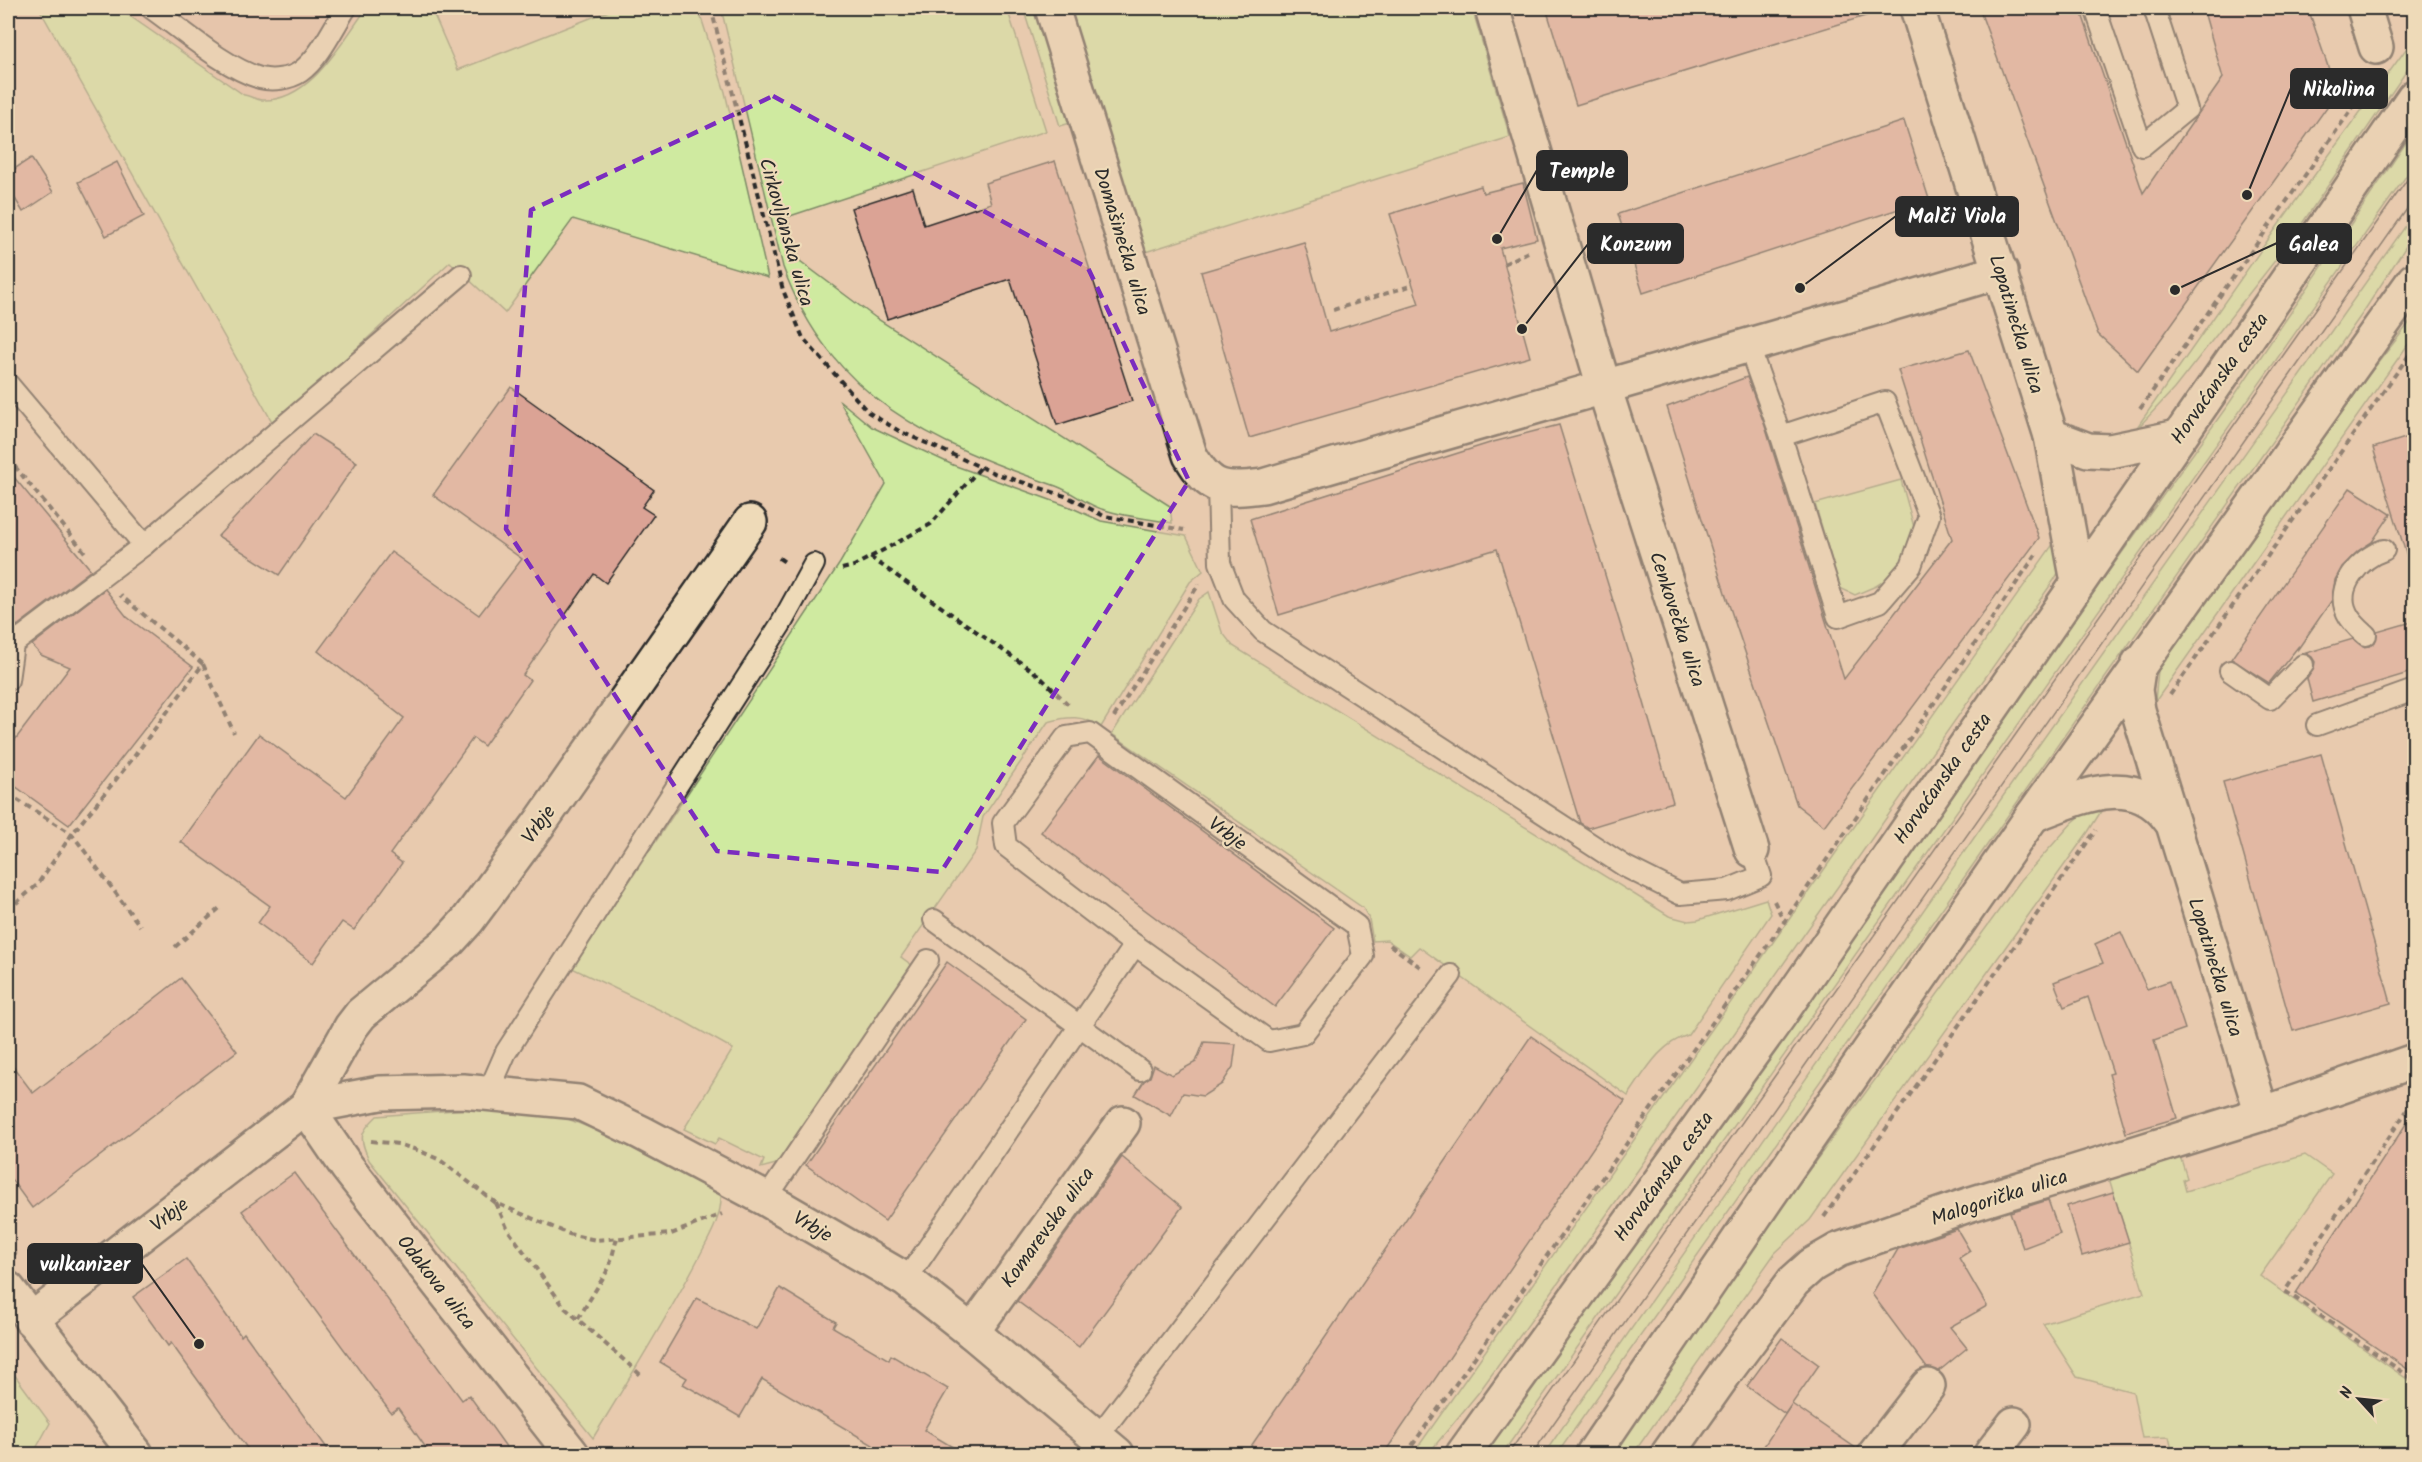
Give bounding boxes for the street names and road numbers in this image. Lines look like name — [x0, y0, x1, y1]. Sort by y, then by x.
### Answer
street label: Cirkovljanska ulica — [749, 155, 822, 311]
street label: Domašinečka ulica — [1083, 164, 1159, 320]
street label: Lopatinečka ulica — [1979, 251, 2051, 398]
street label: Horvaćanska cesta — [2163, 307, 2278, 452]
street label: Cenkovečka ulica — [1639, 548, 1713, 692]
street label: Horvaćanska cesta — [1886, 707, 2001, 852]
street label: Vrbje — [514, 799, 565, 852]
street label: Vrbje — [1200, 809, 1253, 860]
street label: Lopatinečka ulica — [2178, 894, 2250, 1041]
street label: Horvaćanska cesta — [1606, 1105, 1723, 1249]
street label: Komarevska ulica — [994, 1161, 1104, 1295]
street label: Malogorička ulica — [1927, 1162, 2072, 1236]
street label: Vrbje — [144, 1190, 197, 1241]
street label: Vrbje — [786, 1203, 838, 1252]
street label: Odakova ulica — [388, 1229, 483, 1338]

